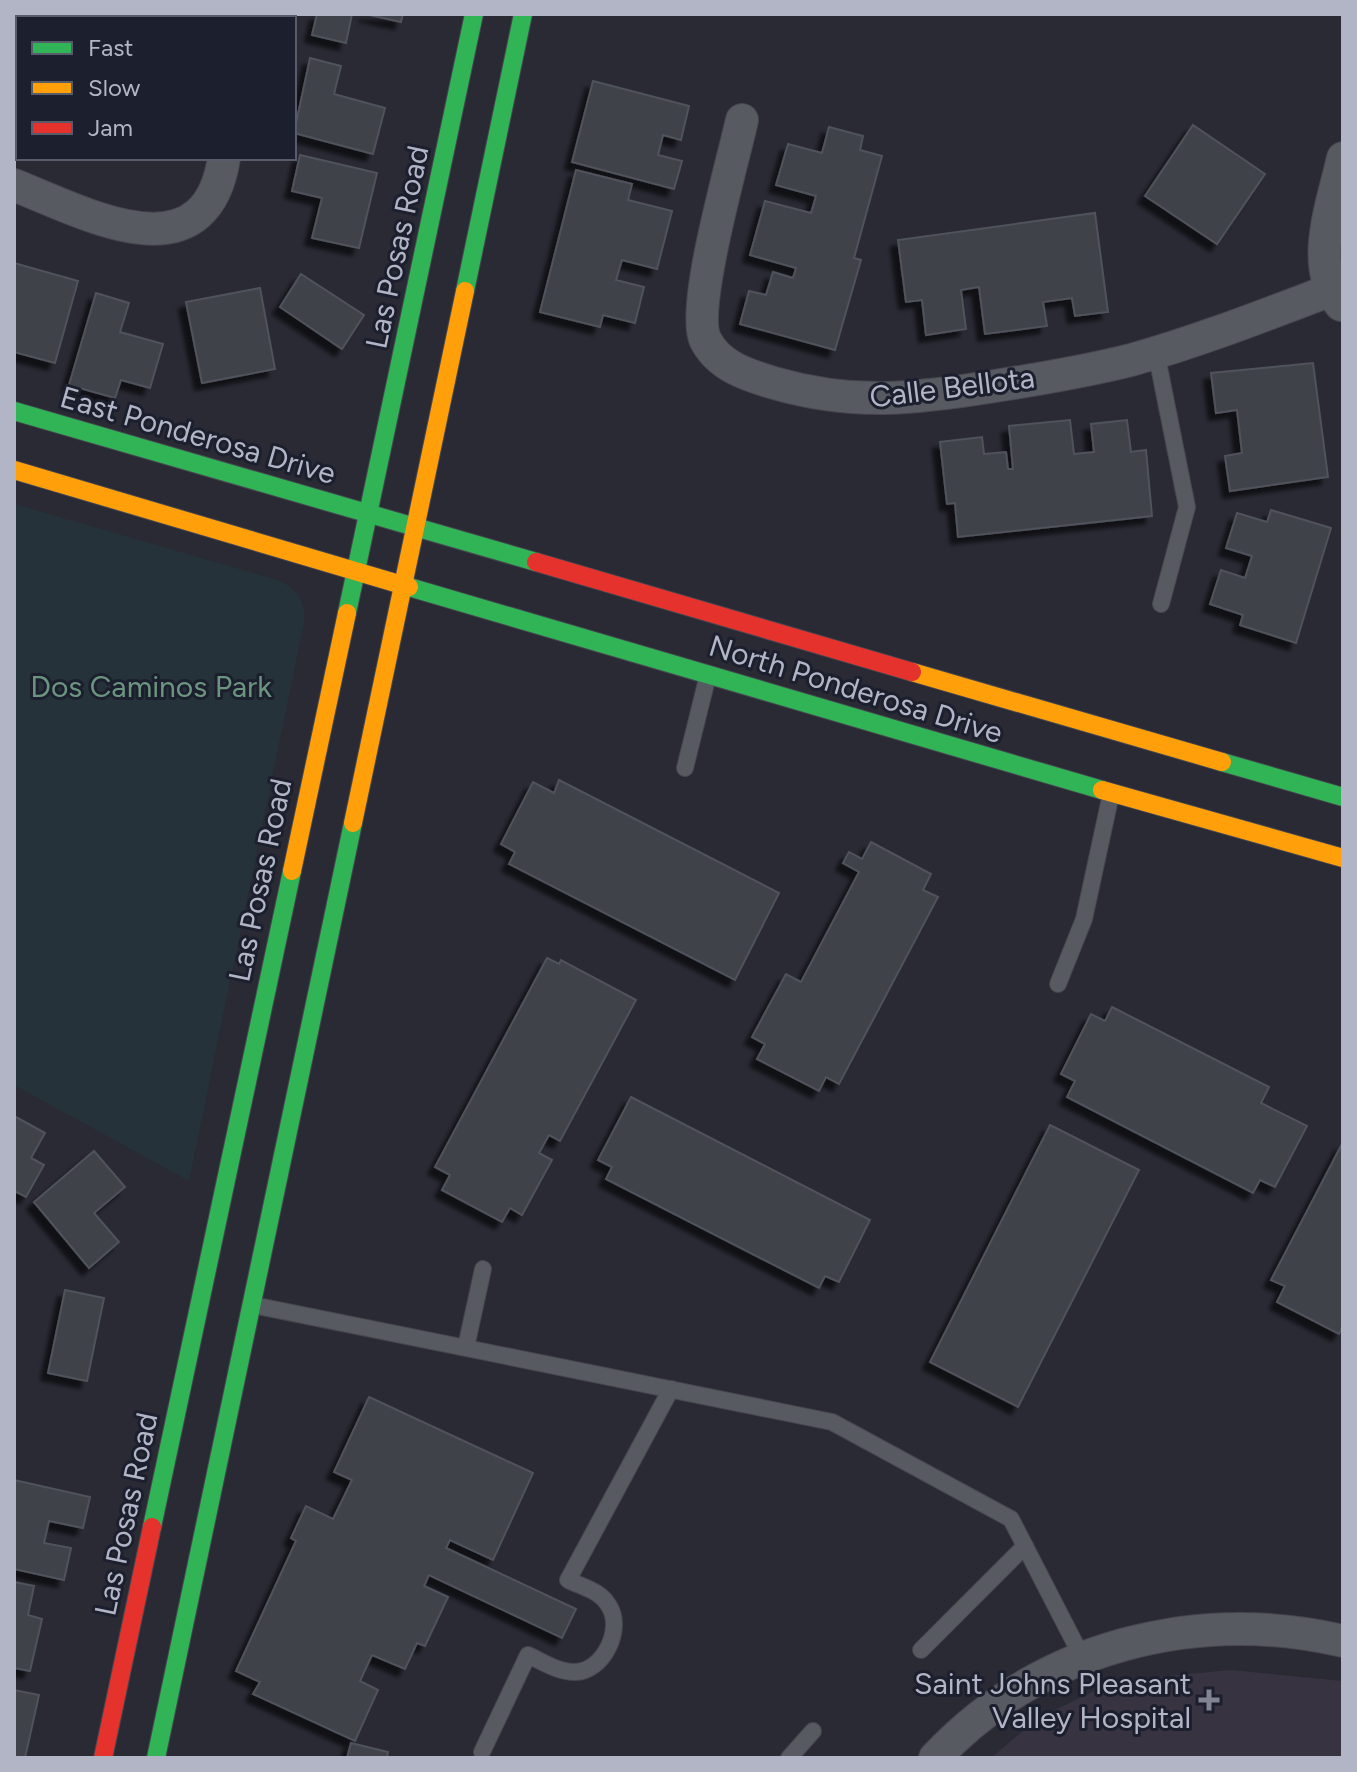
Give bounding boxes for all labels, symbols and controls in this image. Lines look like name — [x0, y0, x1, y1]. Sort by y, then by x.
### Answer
legend — [16, 16, 296, 160]
text: Fast — [88, 33, 133, 62]
text: Slow — [88, 73, 141, 102]
text: Jam — [88, 113, 133, 142]
street label: Las Posas Road — [357, 142, 437, 352]
street label: Calle Bellota — [867, 359, 1037, 415]
street label: East Ponderosa Drive — [56, 378, 340, 492]
street label: North Ponderosa Drive — [705, 627, 1007, 751]
park label: Dos Caminos Park — [30, 668, 272, 705]
street label: Las Posas Road — [220, 775, 300, 985]
street label: Las Posas Road — [86, 1409, 166, 1619]
place label: Saint Johns Pleasant Valley Hospital — [914, 1665, 1191, 1736]
marker: Saint Johns Pleasant Valley Hospital — [1198, 1689, 1220, 1711]

